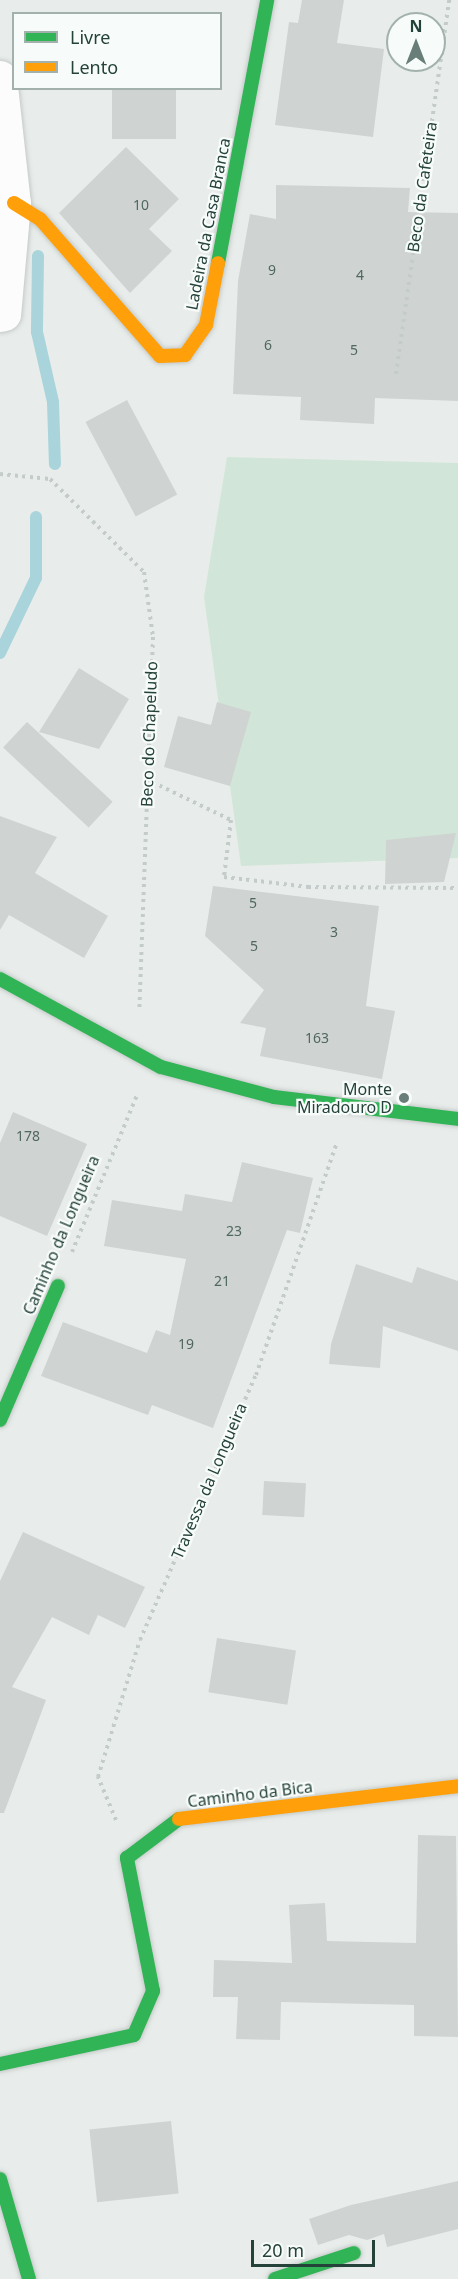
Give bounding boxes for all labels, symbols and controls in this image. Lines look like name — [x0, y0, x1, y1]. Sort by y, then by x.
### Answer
legend — [12, 12, 222, 90]
north arrow — [386, 12, 446, 72]
text: N — [409, 15, 423, 37]
text: Livre — [70, 25, 110, 49]
text: Lento — [70, 55, 118, 79]
street label: Beco da Cafeteira — [403, 120, 441, 254]
street label: Ladeira da Casa Branca — [182, 136, 234, 312]
house number: 10 — [133, 197, 149, 213]
house number: 9 — [268, 262, 276, 278]
house number: 4 — [356, 267, 364, 283]
house number: 6 — [264, 337, 272, 353]
house number: 5 — [350, 342, 358, 358]
street label: Beco do Chapeludo — [137, 661, 161, 807]
house number: 5 — [249, 895, 257, 911]
house number: 3 — [330, 924, 338, 940]
house number: 5 — [250, 938, 258, 954]
house number: 163 — [305, 1030, 329, 1046]
place label: Monte Miradouro D — [297, 1079, 392, 1117]
marker: Monte Miradouro D — [397, 1091, 411, 1105]
house number: 178 — [16, 1128, 40, 1144]
street label: Caminho da Longueira — [19, 1153, 103, 1317]
house number: 23 — [226, 1223, 242, 1239]
house number: 21 — [214, 1273, 230, 1289]
house number: 19 — [178, 1336, 194, 1352]
street label: Travessa da Longueira — [167, 1400, 251, 1562]
street label: Caminho da Bica — [186, 1777, 314, 1811]
scale bar — [254, 2228, 378, 2266]
text: 20 m — [262, 2238, 304, 2262]

